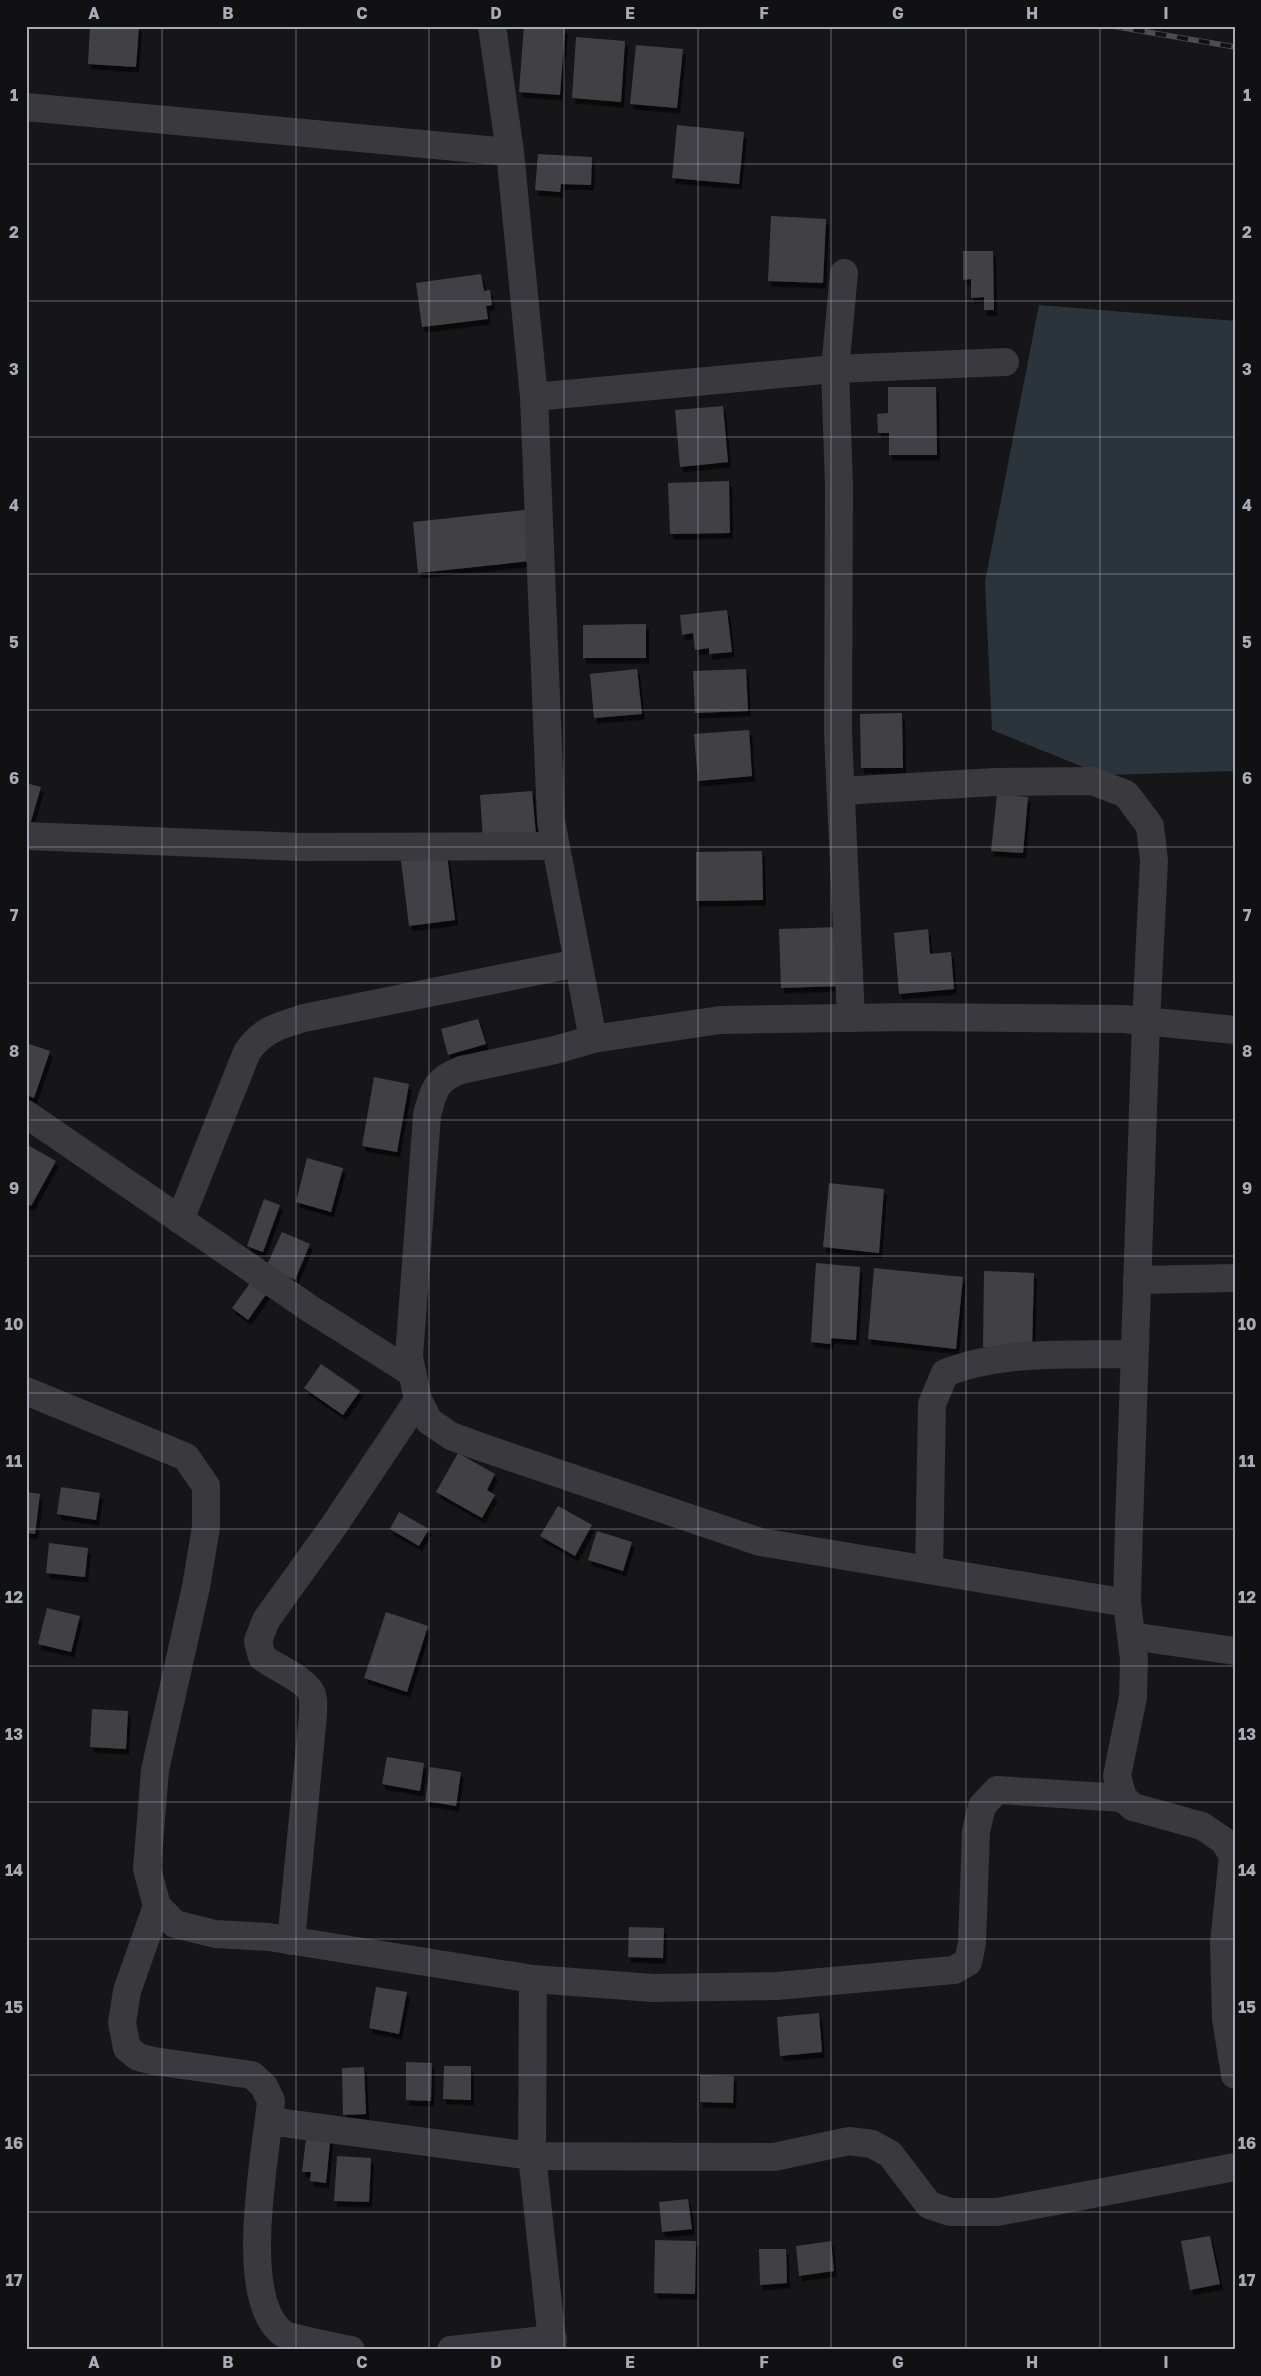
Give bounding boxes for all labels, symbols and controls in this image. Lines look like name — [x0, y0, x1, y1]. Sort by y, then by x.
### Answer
text: A — [88, 3, 100, 23]
text: B — [222, 3, 234, 23]
text: C — [356, 3, 368, 23]
text: D — [490, 3, 502, 23]
text: E — [625, 3, 635, 23]
text: F — [759, 3, 769, 23]
text: G — [892, 3, 904, 23]
text: H — [1026, 3, 1038, 23]
text: I — [1163, 3, 1169, 23]
text: 1 — [10, 85, 18, 105]
text: 1 — [1243, 85, 1251, 105]
text: 2 — [9, 222, 19, 242]
text: 2 — [1242, 222, 1252, 242]
text: 3 — [9, 359, 19, 379]
text: 3 — [1242, 359, 1252, 379]
text: 4 — [9, 495, 19, 515]
text: 4 — [1242, 495, 1252, 515]
text: 5 — [9, 632, 19, 652]
text: 5 — [1242, 632, 1252, 652]
text: 6 — [9, 768, 19, 788]
text: 6 — [1242, 768, 1252, 788]
text: 7 — [10, 905, 19, 925]
text: 7 — [1243, 905, 1252, 925]
text: 8 — [9, 1041, 19, 1061]
text: 8 — [1242, 1041, 1252, 1061]
text: 9 — [9, 1178, 19, 1198]
text: 9 — [1242, 1178, 1252, 1198]
text: 10 — [5, 1314, 23, 1334]
text: 10 — [1238, 1314, 1256, 1334]
text: 11 — [6, 1451, 22, 1471]
text: 11 — [1239, 1451, 1255, 1471]
text: 12 — [5, 1587, 23, 1607]
text: 12 — [1238, 1587, 1256, 1607]
text: 13 — [5, 1724, 23, 1744]
text: 13 — [1238, 1724, 1256, 1744]
text: 14 — [5, 1860, 23, 1880]
text: 14 — [1238, 1860, 1256, 1880]
text: 15 — [5, 1997, 23, 2017]
text: 15 — [1238, 1997, 1256, 2017]
text: 16 — [5, 2133, 23, 2153]
text: 16 — [1238, 2133, 1256, 2153]
text: 17 — [6, 2270, 23, 2290]
text: 17 — [1239, 2270, 1256, 2290]
text: A — [88, 2352, 100, 2372]
text: B — [222, 2352, 234, 2372]
text: C — [356, 2352, 368, 2372]
text: D — [490, 2352, 502, 2372]
text: E — [625, 2352, 635, 2372]
text: F — [759, 2352, 769, 2372]
text: G — [892, 2352, 904, 2372]
text: H — [1026, 2352, 1038, 2372]
text: I — [1163, 2352, 1169, 2372]

